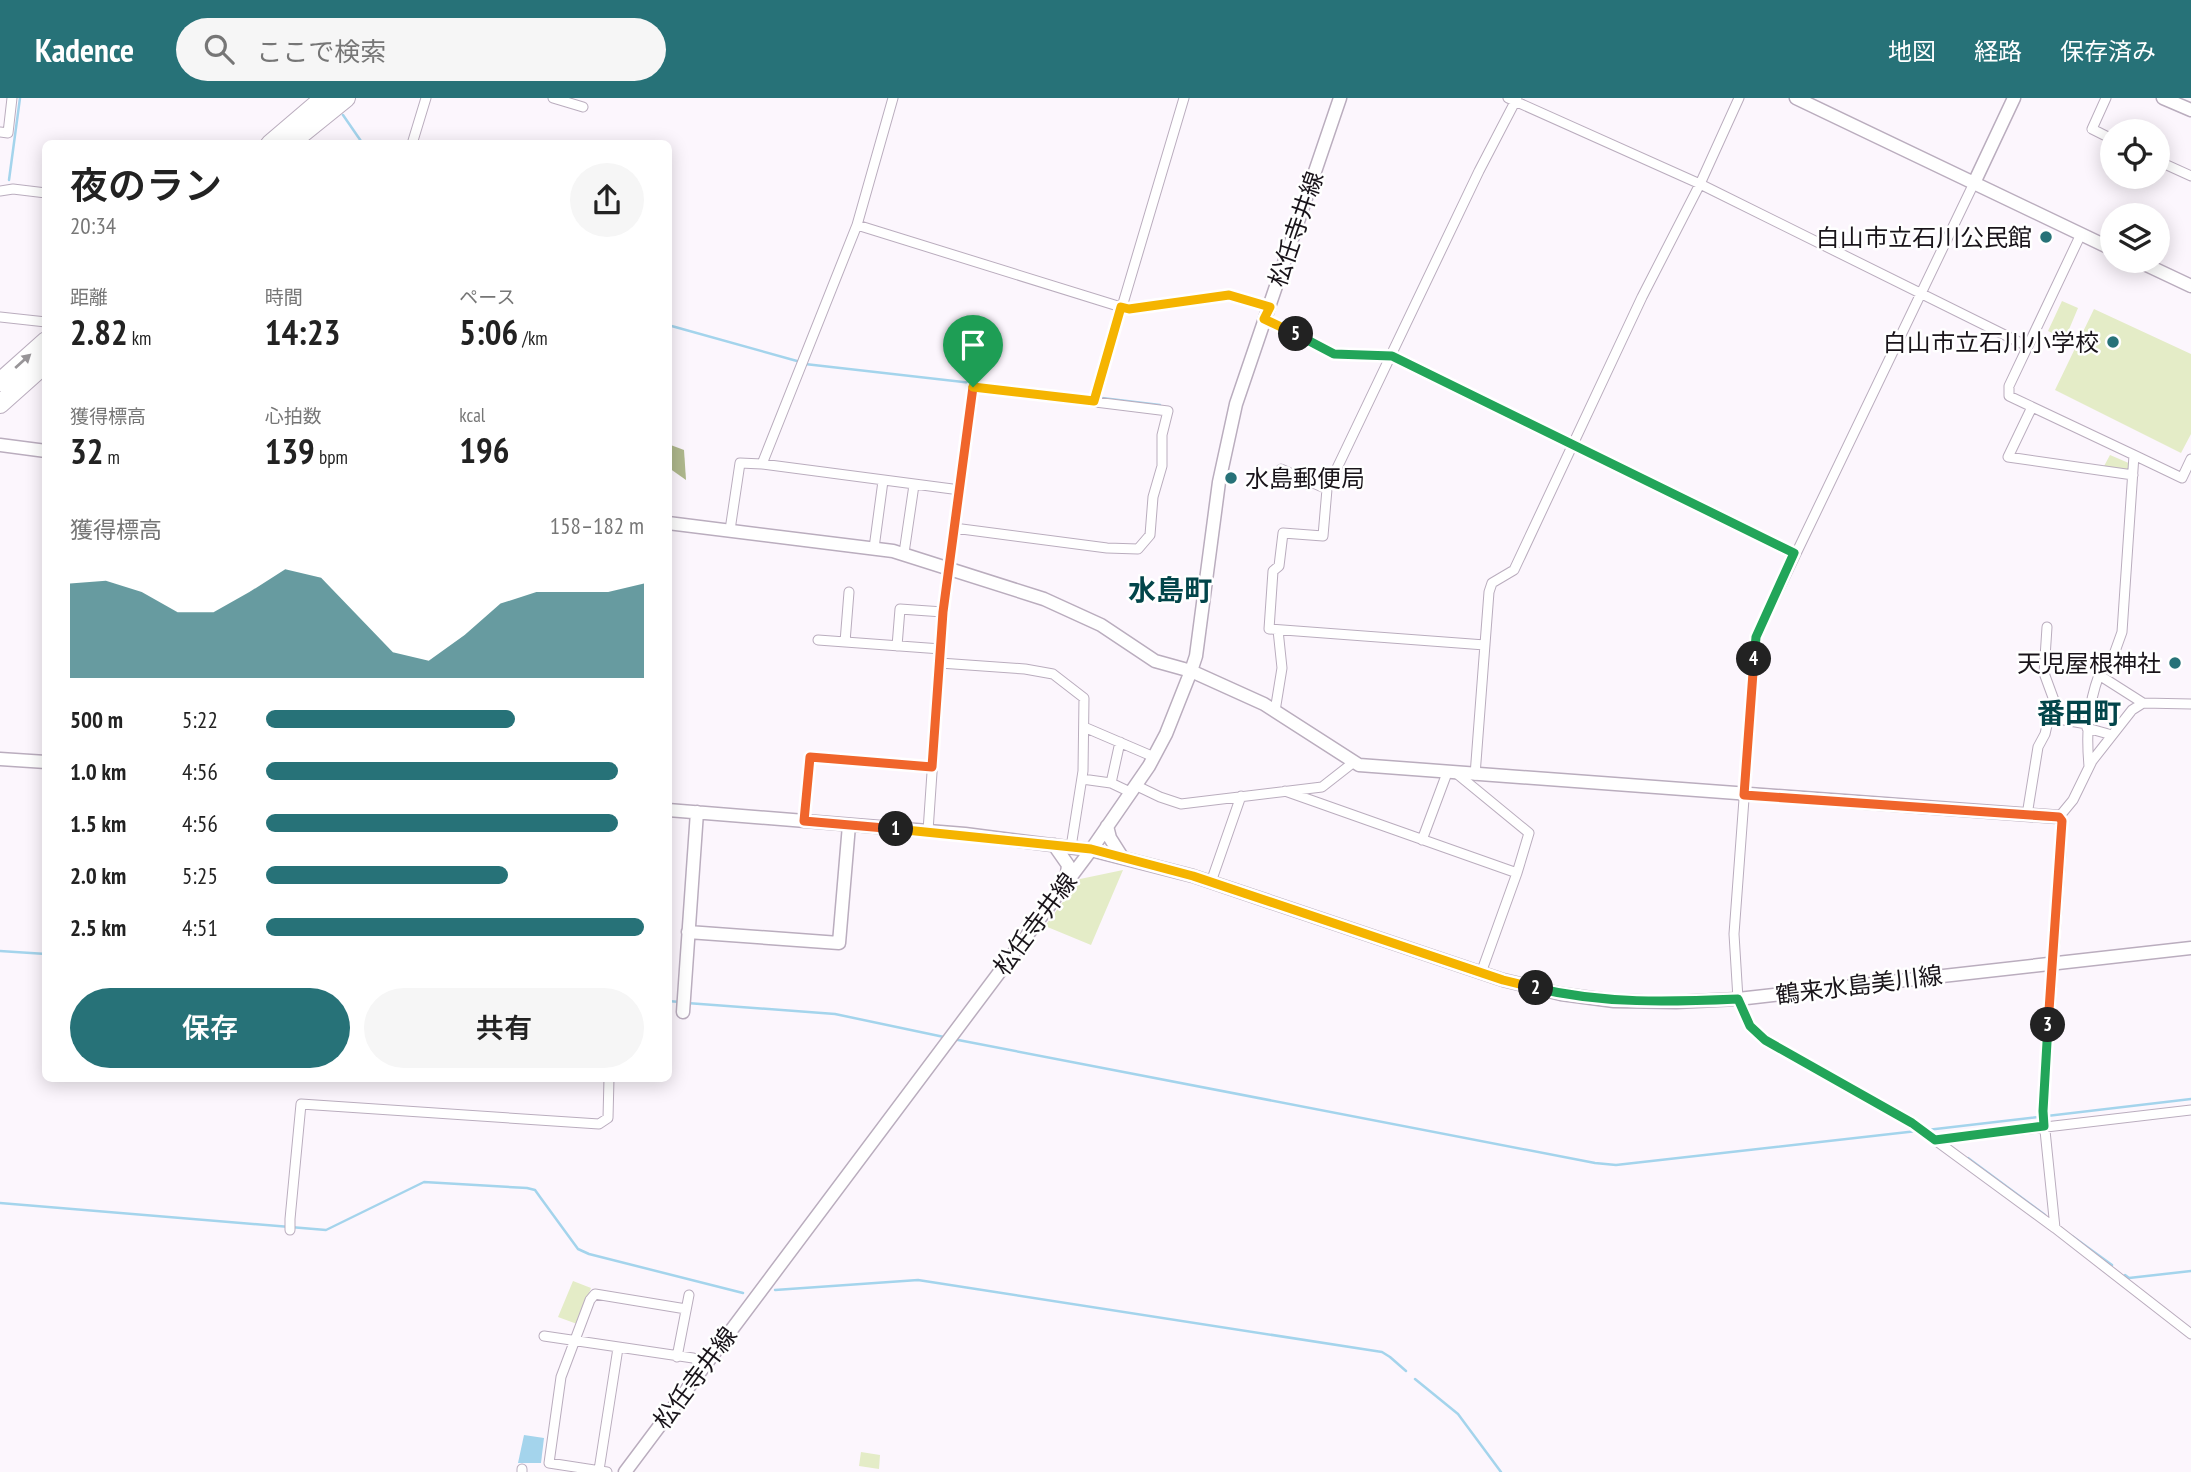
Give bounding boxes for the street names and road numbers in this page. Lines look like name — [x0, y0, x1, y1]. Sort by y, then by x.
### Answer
street label: 松任寺井線 — [1262, 167, 1330, 291]
street label: 松任寺井線 — [987, 867, 1083, 981]
street label: 鶴来水島美川線 — [1774, 959, 1944, 1011]
street label: 松任寺井線 — [647, 1321, 743, 1435]

